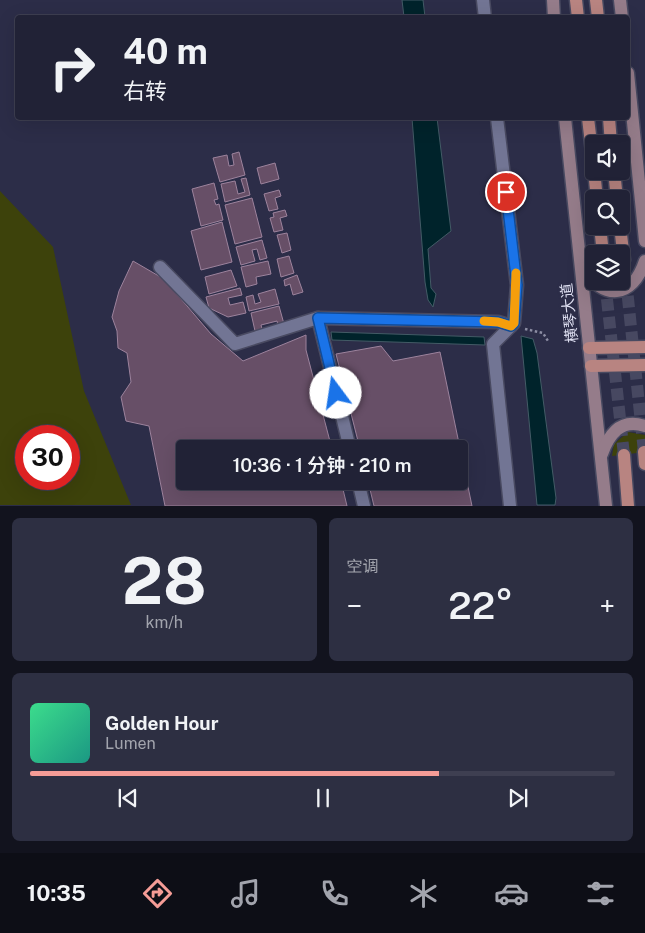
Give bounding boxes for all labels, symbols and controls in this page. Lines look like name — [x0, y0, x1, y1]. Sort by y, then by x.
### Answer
text: 40 m — [123, 31, 208, 72]
icon: right — [40, 35, 105, 100]
text: 右转 — [123, 78, 167, 104]
map controls — [585, 135, 630, 290]
button: sound — [585, 135, 630, 180]
pin — [485, 171, 527, 213]
icon: arrive — [492, 178, 520, 206]
button: search — [585, 190, 630, 235]
button: layers — [585, 245, 630, 290]
street label: 横琴大道 — [557, 282, 581, 344]
position arrow — [309, 366, 361, 418]
speed limit sign: 30 — [15, 425, 80, 490]
text: 10:36 · 1 分钟 · 210 m — [232, 454, 412, 476]
text: 28 — [122, 542, 207, 619]
text: 空调 — [347, 557, 379, 576]
text: 22° — [448, 583, 513, 628]
text: − — [347, 589, 362, 622]
text: + — [599, 589, 615, 622]
text: km/h — [145, 613, 183, 632]
text: Golden Hour — [105, 712, 219, 734]
text: Lumen — [105, 734, 156, 753]
icon: previous — [114, 784, 142, 812]
icon: pause — [309, 784, 337, 812]
icon: next — [504, 784, 532, 812]
icon: directions — [140, 876, 175, 911]
icon: music — [228, 876, 263, 911]
icon: phone — [317, 876, 352, 911]
icon: climate — [406, 876, 441, 911]
icon: car — [494, 876, 529, 911]
icon: filters — [583, 876, 618, 911]
text: 10:35 — [27, 880, 86, 906]

